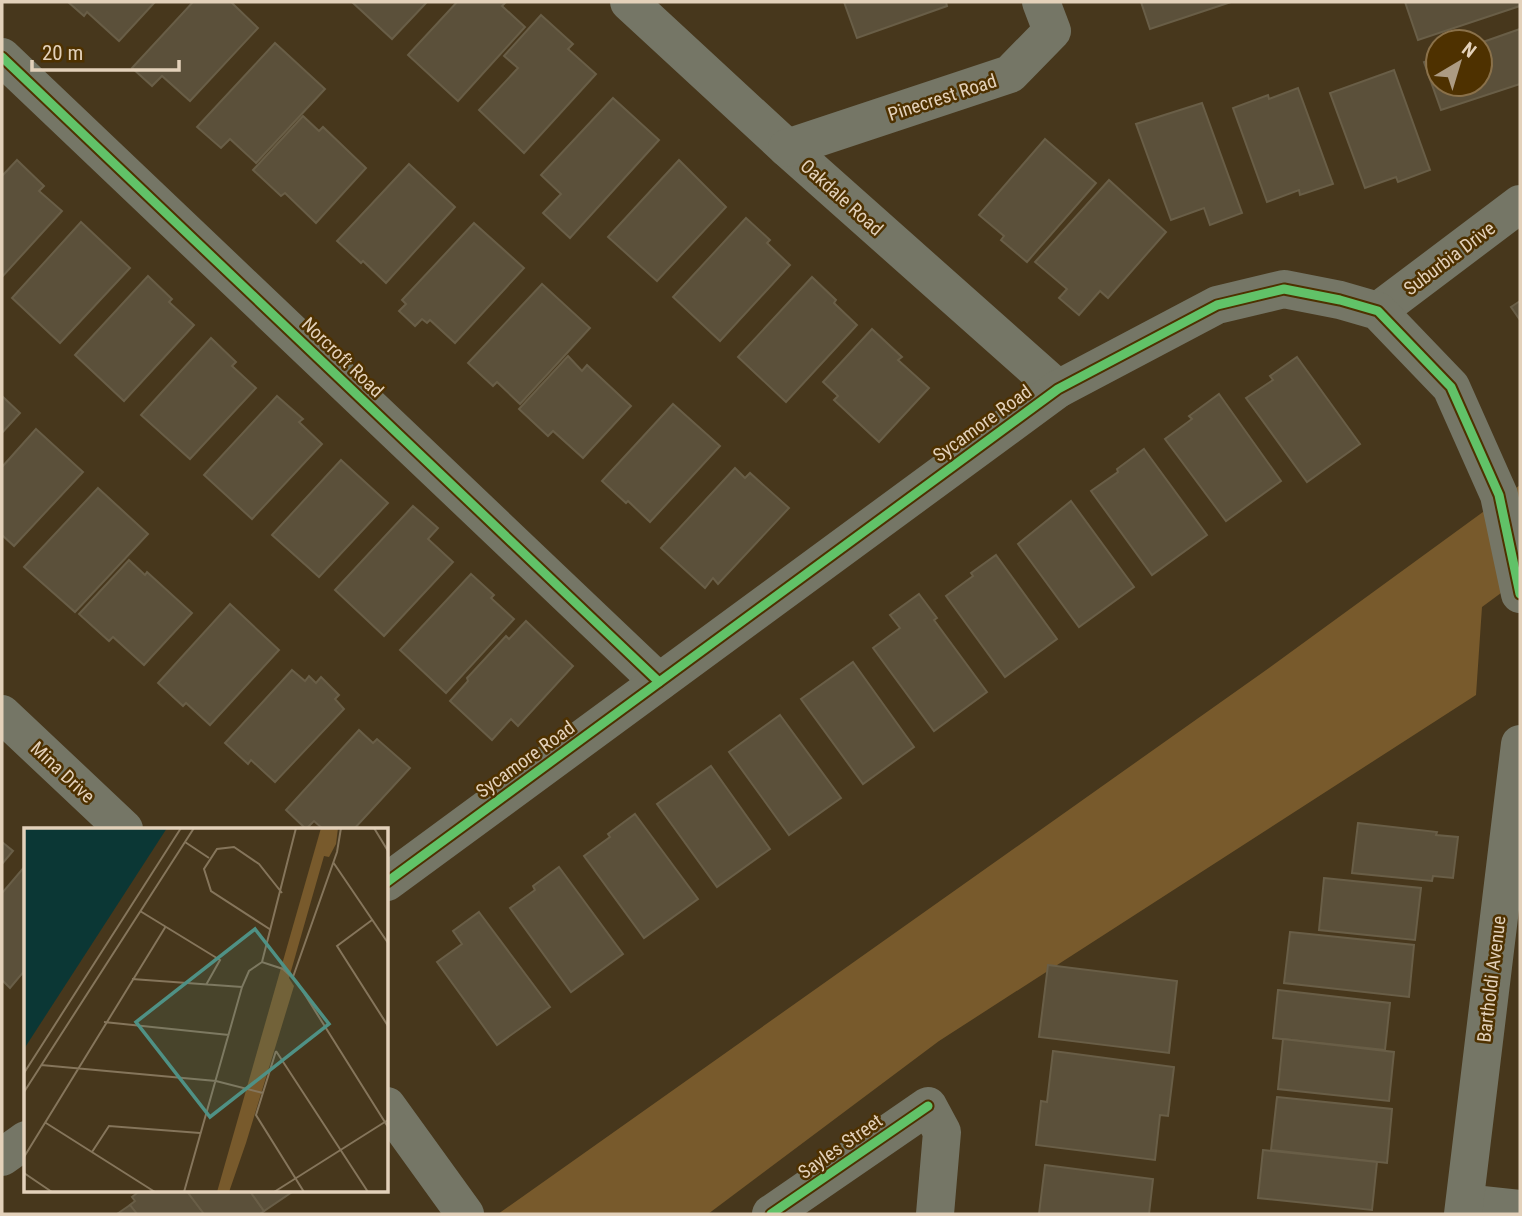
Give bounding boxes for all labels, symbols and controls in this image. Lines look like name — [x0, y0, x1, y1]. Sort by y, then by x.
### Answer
scale bar — [32, 28, 178, 72]
north arrow — [1424, 28, 1494, 98]
text: N — [1457, 37, 1481, 63]
text: 20 m — [42, 41, 83, 65]
street label: Pinecrest Road — [885, 69, 999, 126]
street label: Oakdale Road — [796, 154, 888, 240]
street label: Suburbia Drive — [1399, 217, 1500, 300]
street label: Norcroft Road — [297, 313, 388, 402]
street label: Sycamore Road — [928, 380, 1036, 467]
street label: Sycamore Road — [471, 716, 579, 803]
street label: Mina Drive — [26, 737, 100, 808]
inset map — [24, 828, 388, 1192]
street label: Bartholdi Avenue — [1472, 914, 1511, 1044]
street label: Sayles Street — [794, 1109, 887, 1184]

